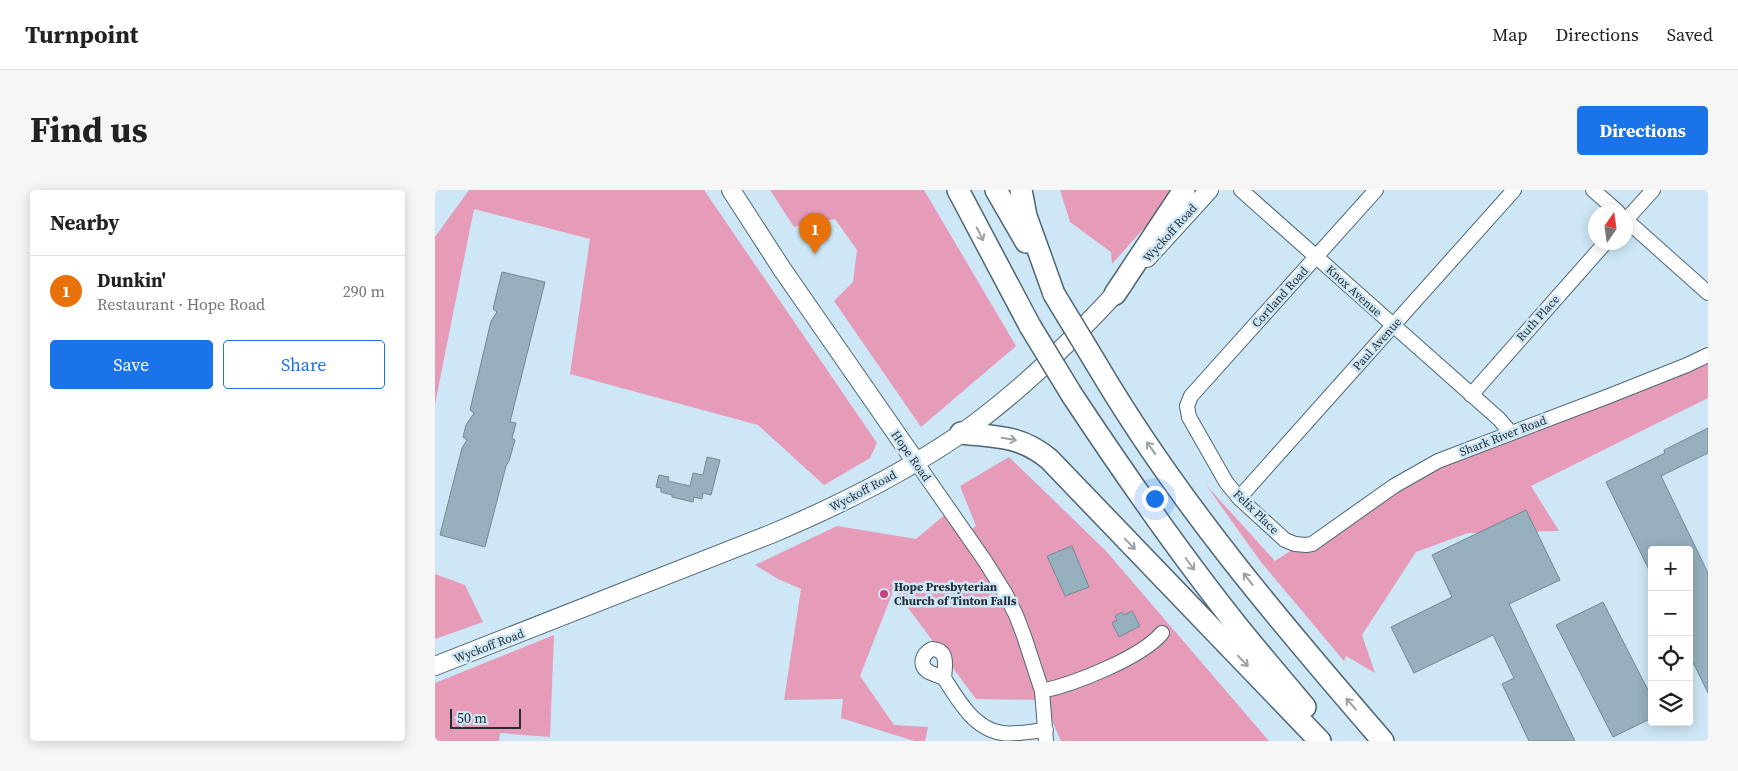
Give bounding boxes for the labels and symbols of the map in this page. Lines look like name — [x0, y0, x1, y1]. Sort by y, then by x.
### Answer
street label: Wyckoff Road — [1139, 200, 1201, 266]
north arrow — [1588, 205, 1633, 250]
pin: 1 — [799, 213, 831, 254]
one-way arrow — [975, 226, 985, 241]
street label: Knox Avenue — [1323, 262, 1385, 320]
street label: Cortland Road — [1248, 263, 1312, 331]
street label: Ruth Place — [1513, 291, 1563, 345]
street label: Paul Avenue — [1349, 314, 1405, 374]
street label: Shark River Road — [1457, 412, 1549, 460]
street label: Hope Road — [888, 427, 935, 485]
one-way arrow — [1001, 435, 1017, 444]
one-way arrow — [1146, 441, 1156, 455]
street label: Wyckoff Road — [827, 467, 899, 515]
your location — [1142, 486, 1168, 512]
street label: Felix Place — [1230, 486, 1282, 538]
one-way arrow — [1124, 537, 1136, 550]
one-way arrow — [1185, 557, 1196, 570]
one-way arrow — [1242, 572, 1253, 585]
place label: Hope Presbyterian Church of Tinton Falls — [894, 579, 1017, 609]
marker: Hope Presbyterian Church of Tinton Falls — [878, 588, 890, 600]
street label: Wyckoff Road — [452, 625, 526, 667]
one-way arrow — [1237, 655, 1249, 667]
one-way arrow — [1346, 698, 1357, 711]
scale bar — [450, 706, 521, 729]

